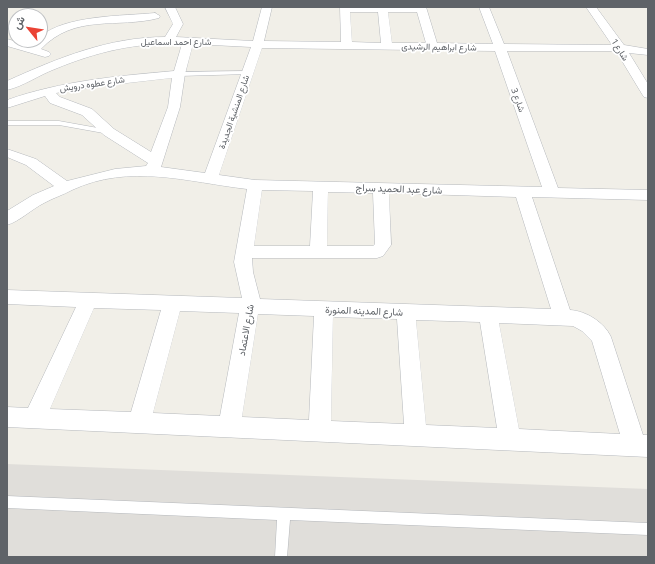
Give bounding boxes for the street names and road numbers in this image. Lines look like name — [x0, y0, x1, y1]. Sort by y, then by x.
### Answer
street label: شارع احمد اسماعيل — [141, 37, 211, 47]
street label: شارع 1 — [609, 37, 631, 63]
street label: شارع ابراهيم الرشيدى — [401, 41, 477, 53]
street label: شارع عطوه درويش — [59, 74, 125, 94]
street label: شارع المنشية الجديدة — [216, 74, 252, 150]
street label: شارع 3 — [509, 86, 527, 114]
street label: شارع عبد الحميد سراج — [356, 181, 442, 197]
street label: شارع الاعتماد — [236, 303, 256, 357]
street label: شارع المدينه المنورة — [325, 304, 403, 318]

